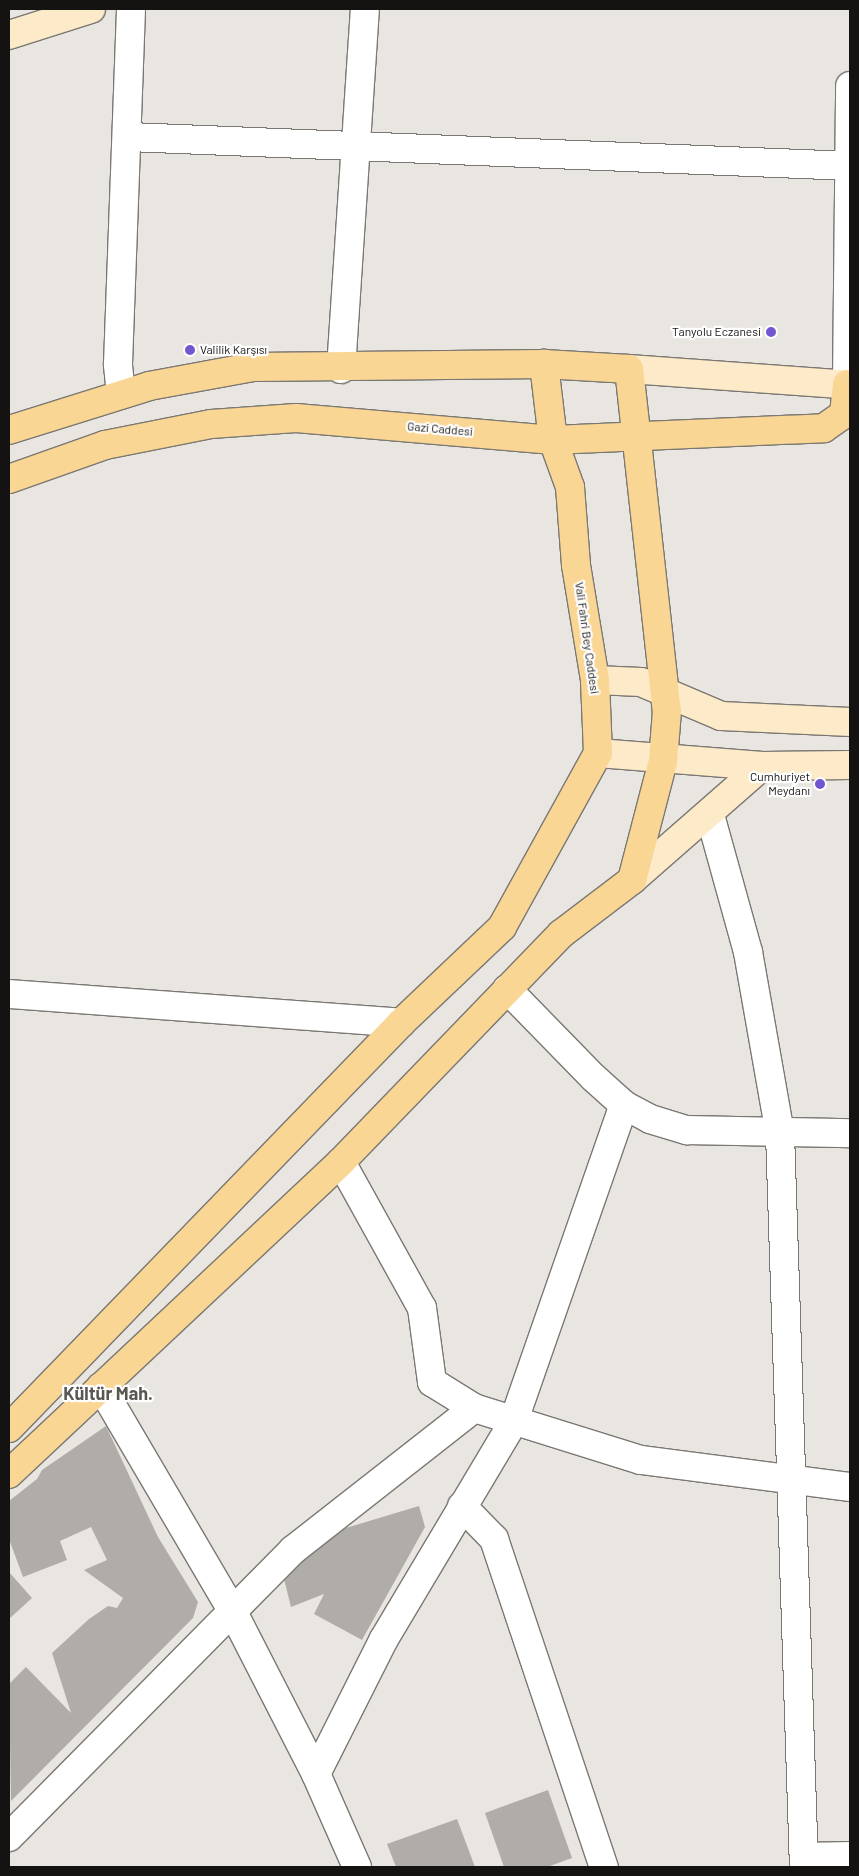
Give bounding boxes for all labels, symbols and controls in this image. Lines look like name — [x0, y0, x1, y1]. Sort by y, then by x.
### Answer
place label: Tanyolu Eczanesi — [672, 325, 761, 339]
marker: Tanyolu Eczanesi — [765, 326, 777, 338]
place label: Valilik Karşısı — [200, 343, 267, 357]
marker: Valilik Karşısı — [184, 344, 196, 356]
street label: Gazi Caddesi — [407, 419, 473, 439]
street label: Vali Fahri Bey Caddesi — [572, 581, 602, 695]
place label: Cumhuriyet Meydanı — [750, 770, 810, 798]
marker: Cumhuriyet Meydanı — [814, 778, 826, 790]
district label: Kültür Mah. — [63, 1382, 153, 1404]

